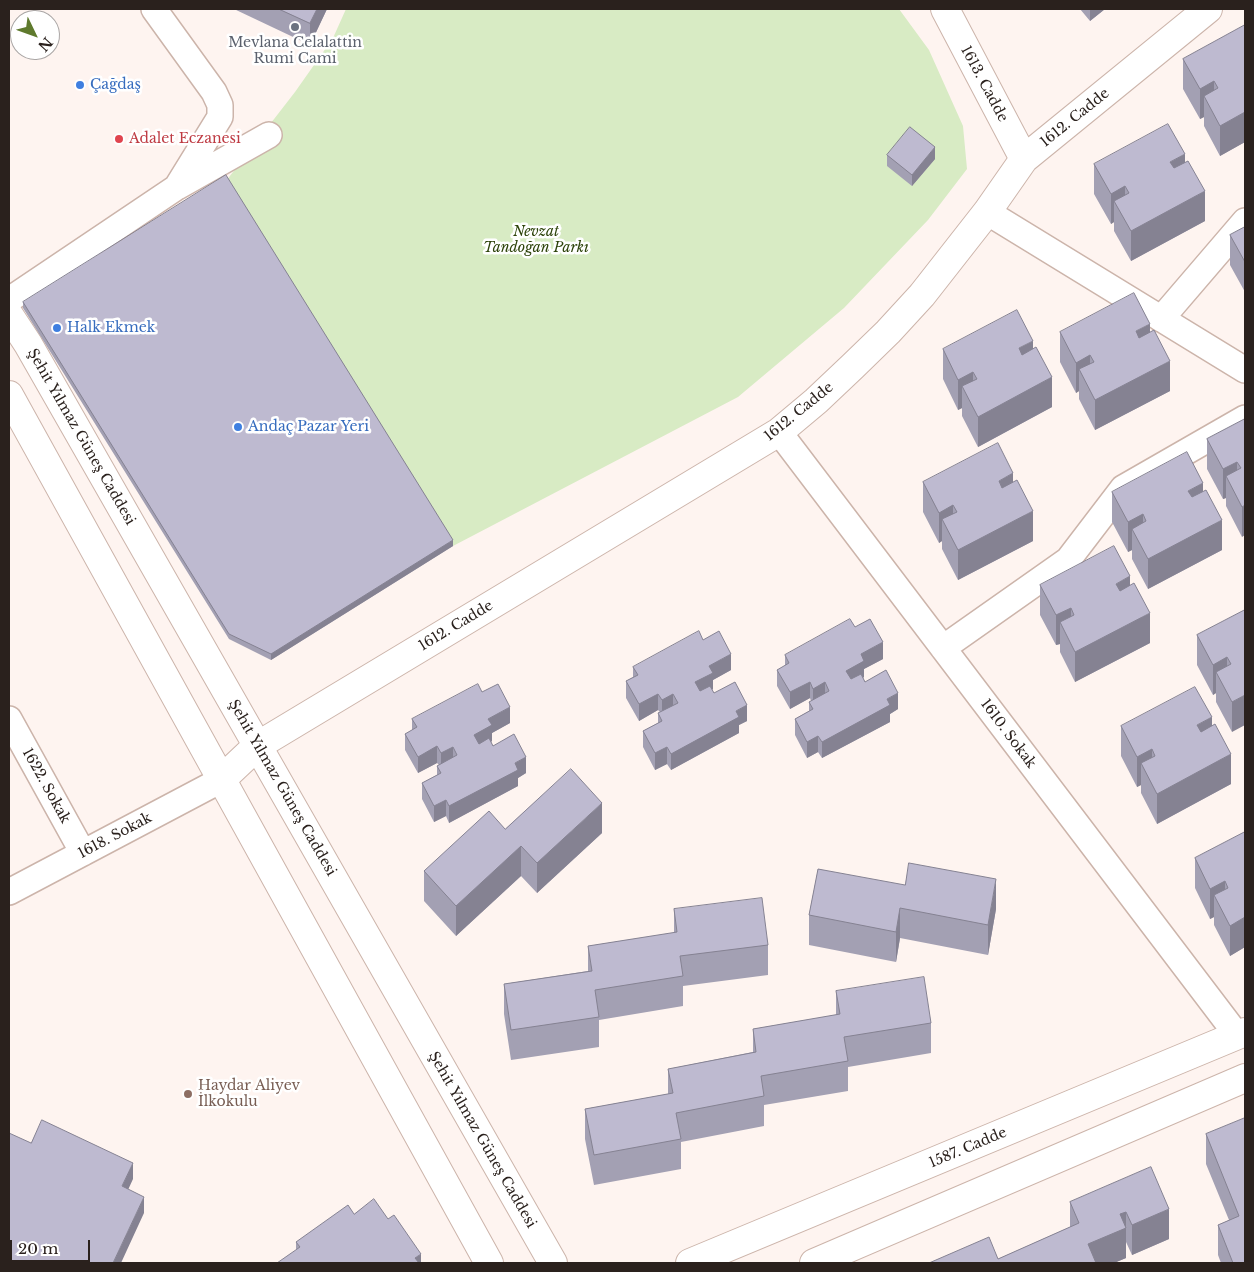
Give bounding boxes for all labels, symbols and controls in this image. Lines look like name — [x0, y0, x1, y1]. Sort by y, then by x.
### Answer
north arrow — [10, 10, 60, 60]
marker: Mevlana Celalattin Rumi Cami — [289, 21, 301, 33]
text: N — [34, 33, 57, 55]
place label: Mevlana Celalattin Rumi Cami — [228, 35, 362, 68]
street label: 1613. Cadde — [957, 43, 1011, 125]
place label: Çağdaş — [90, 77, 141, 93]
marker: Çağdaş — [74, 79, 86, 91]
street label: 1612. Cadde — [1037, 85, 1113, 151]
place label: Adalet Eczanesi — [129, 131, 241, 147]
marker: Adalet Eczanesi — [113, 133, 125, 145]
park label: Nevzat Tandoğan Parkı — [483, 224, 589, 256]
place label: Halk Ekmek — [67, 320, 155, 336]
marker: Halk Ekmek — [51, 322, 63, 334]
street label: Şehit Yılmaz Güneş Caddesi — [24, 346, 138, 528]
street label: 1612. Cadde — [761, 379, 837, 445]
place label: Andaç Pazar Yeri — [248, 419, 369, 435]
marker: Andaç Pazar Yeri — [232, 421, 244, 433]
street label: 1612. Cadde — [416, 597, 496, 655]
street label: 1610. Sokak — [977, 696, 1039, 772]
street label: Şehit Yılmaz Güneş Caddesi — [225, 697, 339, 879]
street label: 1622. Sokak — [18, 745, 74, 827]
street label: 1618. Sokak — [75, 810, 155, 862]
street label: Şehit Yılmaz Güneş Caddesi — [425, 1049, 539, 1231]
place label: Haydar Aliyev İlkokulu — [198, 1078, 300, 1110]
marker: Haydar Aliyev İlkokulu — [182, 1088, 194, 1100]
street label: 1587. Cadde — [927, 1124, 1009, 1172]
scale bar — [12, 1230, 92, 1262]
text: 20 m — [18, 1239, 58, 1258]

